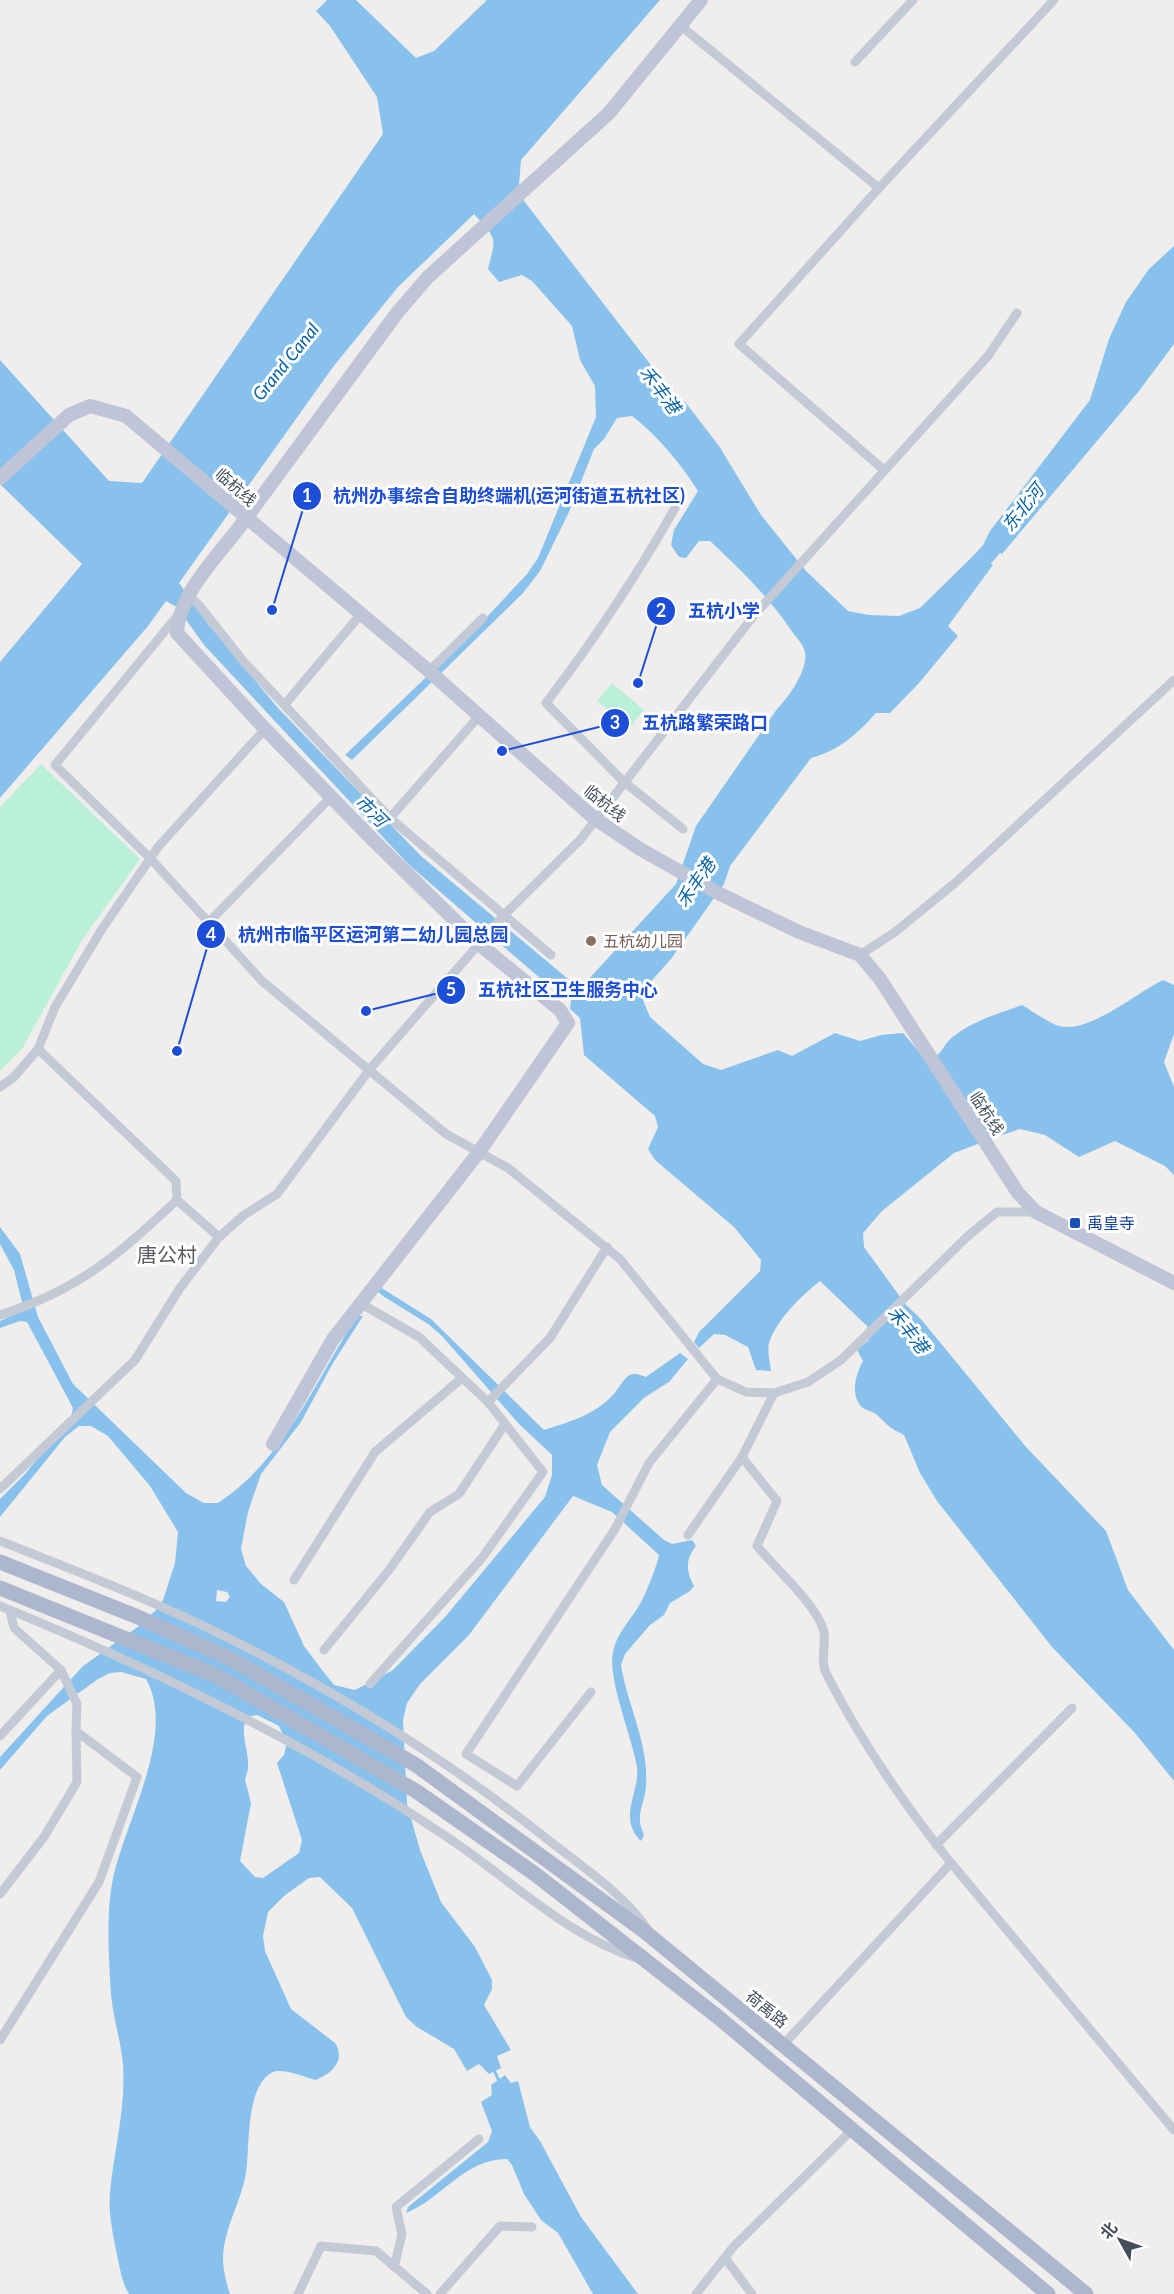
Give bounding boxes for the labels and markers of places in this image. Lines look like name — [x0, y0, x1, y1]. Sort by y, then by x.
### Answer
callout: 杭州办事综合自助终端机(运河街道五杭社区) — [292, 478, 697, 514]
callout: 五杭小学 — [646, 593, 772, 629]
callout: 五杭路繁荣路口 — [600, 705, 780, 741]
callout: 杭州市临平区运河第二幼儿园总园 — [196, 916, 520, 952]
place label: 五杭幼儿园 — [603, 931, 683, 950]
marker: 五杭幼儿园 — [584, 934, 598, 948]
callout: 五杭社区卫生服务中心 — [436, 972, 670, 1008]
place label: 禹皇寺 — [1087, 1213, 1135, 1232]
marker: 禹皇寺 — [1068, 1216, 1082, 1230]

